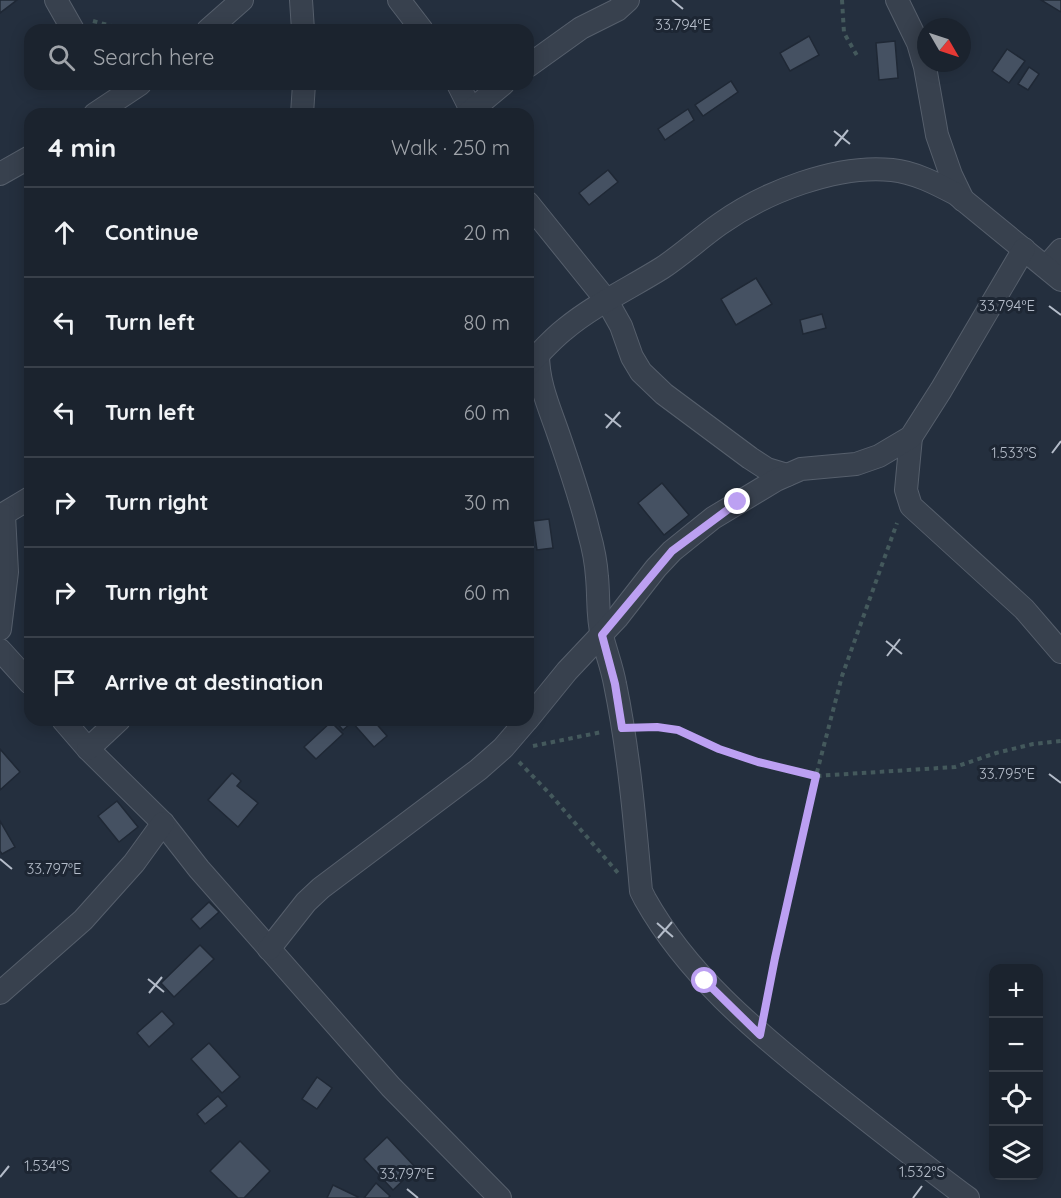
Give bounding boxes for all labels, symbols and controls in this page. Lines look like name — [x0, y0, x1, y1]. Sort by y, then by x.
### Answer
text: 33.794°E — [655, 15, 711, 34]
north arrow — [917, 18, 971, 72]
search box — [24, 24, 534, 90]
icon: search — [45, 41, 78, 74]
text: Search here — [93, 43, 214, 71]
text: 4 min — [48, 131, 116, 164]
text: Walk · 250 m — [391, 135, 510, 160]
icon: ahead — [48, 216, 81, 249]
text: Continue — [105, 218, 199, 246]
text: 20 m — [463, 220, 510, 245]
text: 33.794°E — [979, 296, 1035, 315]
icon: left — [48, 306, 81, 339]
text: Turn left — [105, 308, 195, 336]
text: 80 m — [464, 310, 510, 335]
icon: left — [48, 396, 81, 429]
text: Turn left — [105, 398, 195, 426]
text: 60 m — [464, 400, 510, 425]
text: 1.533°S — [991, 443, 1037, 462]
icon: right — [48, 486, 81, 519]
text: Turn right — [105, 488, 209, 516]
route end — [724, 488, 750, 514]
text: 30 m — [464, 490, 510, 515]
icon: right — [48, 576, 81, 609]
text: Turn right — [105, 578, 209, 606]
text: 60 m — [464, 580, 510, 605]
icon: arrive — [48, 666, 81, 699]
text: Arrive at destination — [105, 668, 323, 696]
text: 33.795°E — [979, 764, 1035, 783]
text: 33.797°E — [26, 859, 82, 878]
map controls — [989, 964, 1043, 1180]
button: + — [989, 964, 1043, 1018]
route start — [691, 967, 717, 993]
button: − — [989, 1018, 1043, 1072]
button: locate — [989, 1072, 1043, 1126]
button: layers — [989, 1126, 1043, 1180]
text: 1.534°S — [24, 1156, 70, 1175]
text: 1.532°S — [899, 1162, 945, 1181]
text: 33.797°E — [379, 1164, 435, 1183]

